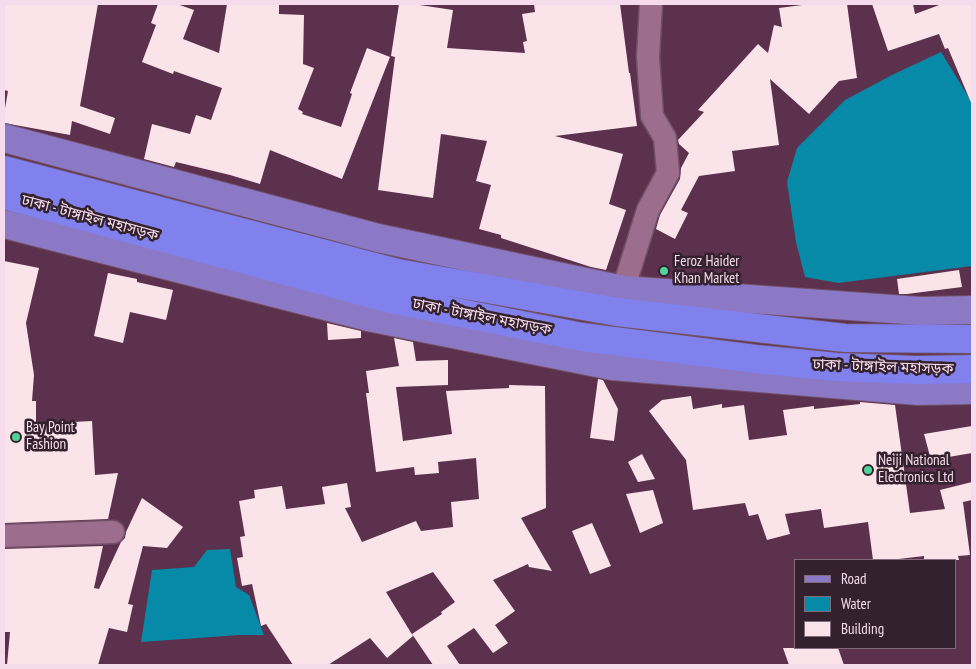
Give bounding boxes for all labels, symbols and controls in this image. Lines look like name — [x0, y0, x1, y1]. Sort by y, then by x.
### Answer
street label: ঢাকা - টাঙ্গাইল মহাসড়ক — [20, 191, 160, 245]
place label: Feroz Haider Khan Market — [674, 253, 739, 288]
marker: Feroz Haider Khan Market — [658, 265, 670, 277]
street label: ঢাকা - টাঙ্গাইল মহাসড়ক — [411, 295, 553, 339]
street label: ঢাকা - টাঙ্গাইল মহাসড়ক — [812, 356, 954, 378]
place label: Bay Point Fashion — [26, 419, 75, 454]
marker: Bay Point Fashion — [10, 431, 22, 443]
place label: Neiji National Electronics Ltd — [878, 452, 954, 487]
marker: Neiji National Electronics Ltd — [862, 464, 874, 476]
legend — [794, 559, 956, 649]
text: Road — [841, 569, 867, 588]
text: Water — [841, 594, 871, 613]
text: Building — [841, 619, 884, 638]

